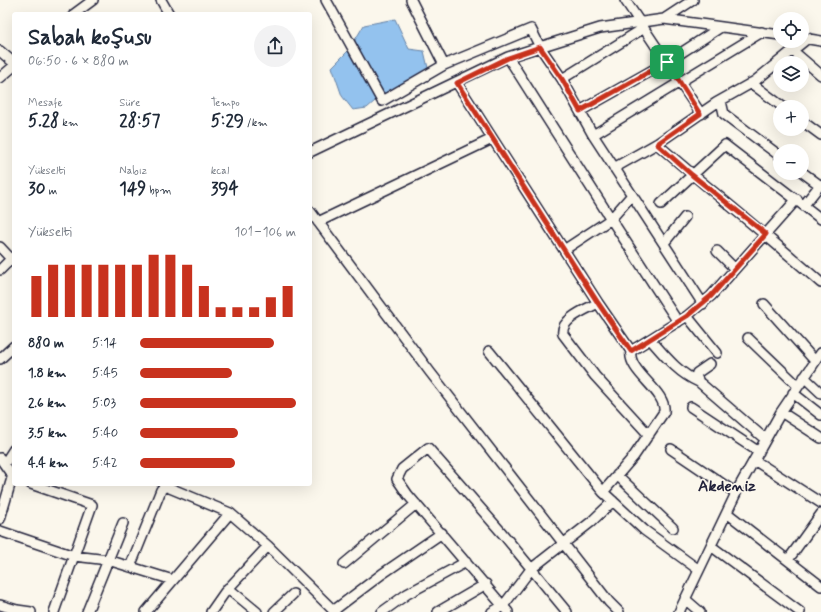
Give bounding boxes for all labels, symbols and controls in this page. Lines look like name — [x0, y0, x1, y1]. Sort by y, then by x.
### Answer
map controls — [773, 12, 809, 180]
button: locate — [773, 12, 809, 48]
text: Sabah koşusu — [28, 24, 152, 52]
button: share — [254, 25, 296, 67]
pin — [650, 45, 684, 79]
icon: arrive — [656, 51, 678, 73]
text: 06:50 · 6 × 880 m — [28, 53, 129, 70]
button: layers — [773, 56, 809, 92]
text: Mesafe — [28, 96, 63, 110]
text: Süre — [119, 96, 140, 110]
text: Tempo — [211, 96, 240, 110]
button: + — [773, 100, 809, 136]
text: 5.28 — [28, 110, 59, 132]
text: 28:57 — [119, 110, 160, 132]
text: 5:29 — [211, 110, 244, 132]
text: km — [59, 116, 78, 130]
text: /km — [244, 116, 268, 130]
button: − — [773, 144, 809, 180]
text: Yükselti — [28, 164, 65, 178]
text: Nabız — [119, 164, 147, 178]
text: kcal — [211, 164, 229, 178]
text: 30 — [28, 178, 45, 200]
text: 149 — [119, 178, 146, 200]
text: 394 — [211, 178, 239, 200]
text: m — [45, 184, 57, 198]
text: bpm — [146, 184, 171, 198]
text: Yükselti — [28, 224, 72, 241]
text: 101–106 m — [234, 224, 296, 241]
text: 880 m — [28, 335, 64, 352]
text: 5:14 — [92, 335, 117, 352]
text: 1.8 km — [28, 365, 66, 382]
text: 5:45 — [92, 365, 118, 382]
text: 2.6 km — [28, 395, 66, 412]
text: 5:03 — [92, 395, 116, 412]
text: 3.5 km — [28, 425, 67, 442]
text: 5:40 — [92, 425, 118, 442]
text: 4.4 km — [28, 455, 68, 472]
text: 5:42 — [92, 455, 118, 472]
district label: Akdeniz — [698, 476, 756, 497]

